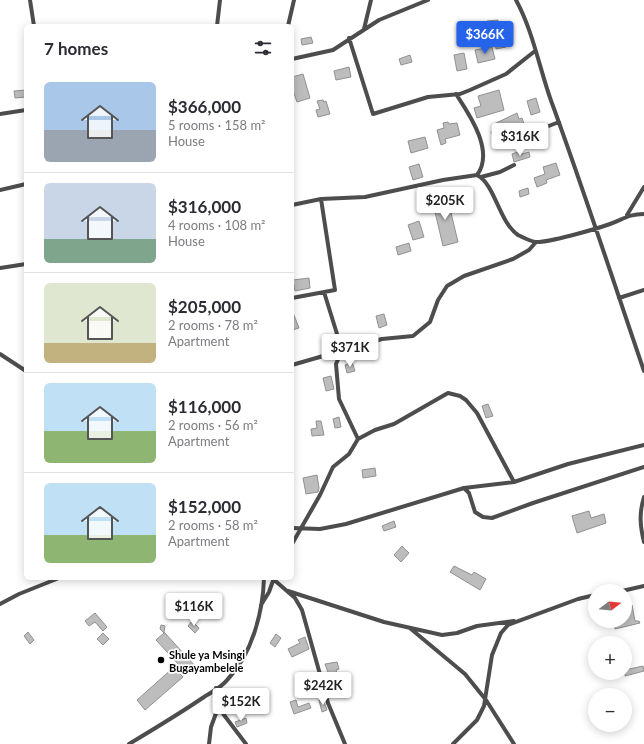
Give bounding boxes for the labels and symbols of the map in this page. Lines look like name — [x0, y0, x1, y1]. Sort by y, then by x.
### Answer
pin: $366K — [457, 21, 513, 55]
pin: $316K — [492, 123, 548, 157]
pin: $205K — [417, 187, 473, 221]
pin: $371K — [322, 334, 378, 368]
north arrow — [588, 584, 632, 628]
pin: $116K — [166, 593, 222, 627]
place label: Shule ya Msingi Bugayambelele — [169, 648, 245, 674]
marker: Shule ya Msingi Bugayambelele — [156, 655, 166, 665]
pin: $242K — [295, 672, 351, 706]
pin: $152K — [213, 688, 269, 722]

